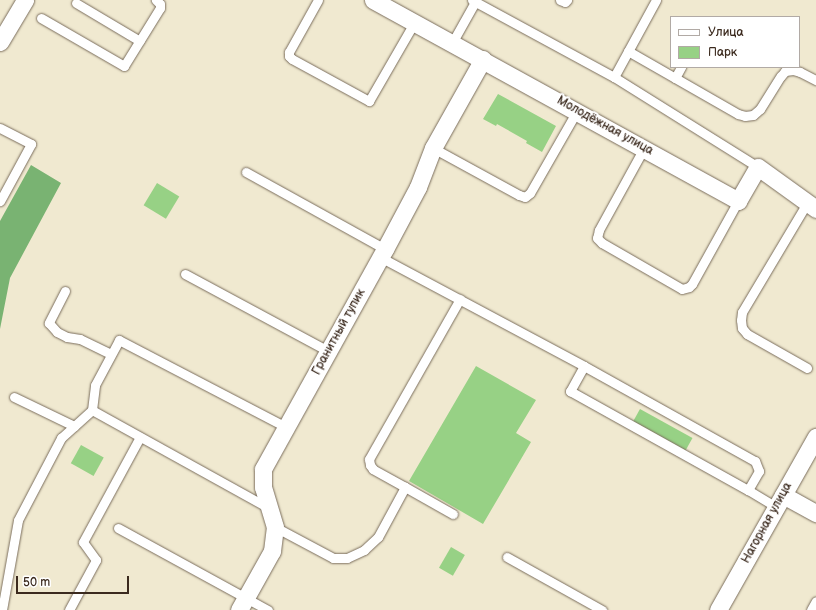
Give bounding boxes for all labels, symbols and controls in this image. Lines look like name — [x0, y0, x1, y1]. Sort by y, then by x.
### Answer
legend — [670, 16, 800, 68]
text: Улица — [708, 25, 744, 40]
text: Парк — [708, 45, 737, 60]
street label: Молодёжная улица — [554, 93, 656, 159]
street label: Гранитный тупик — [309, 286, 369, 378]
street label: Нагорная улица — [739, 480, 795, 566]
scale bar — [18, 568, 131, 594]
text: 50 m — [23, 575, 50, 590]

